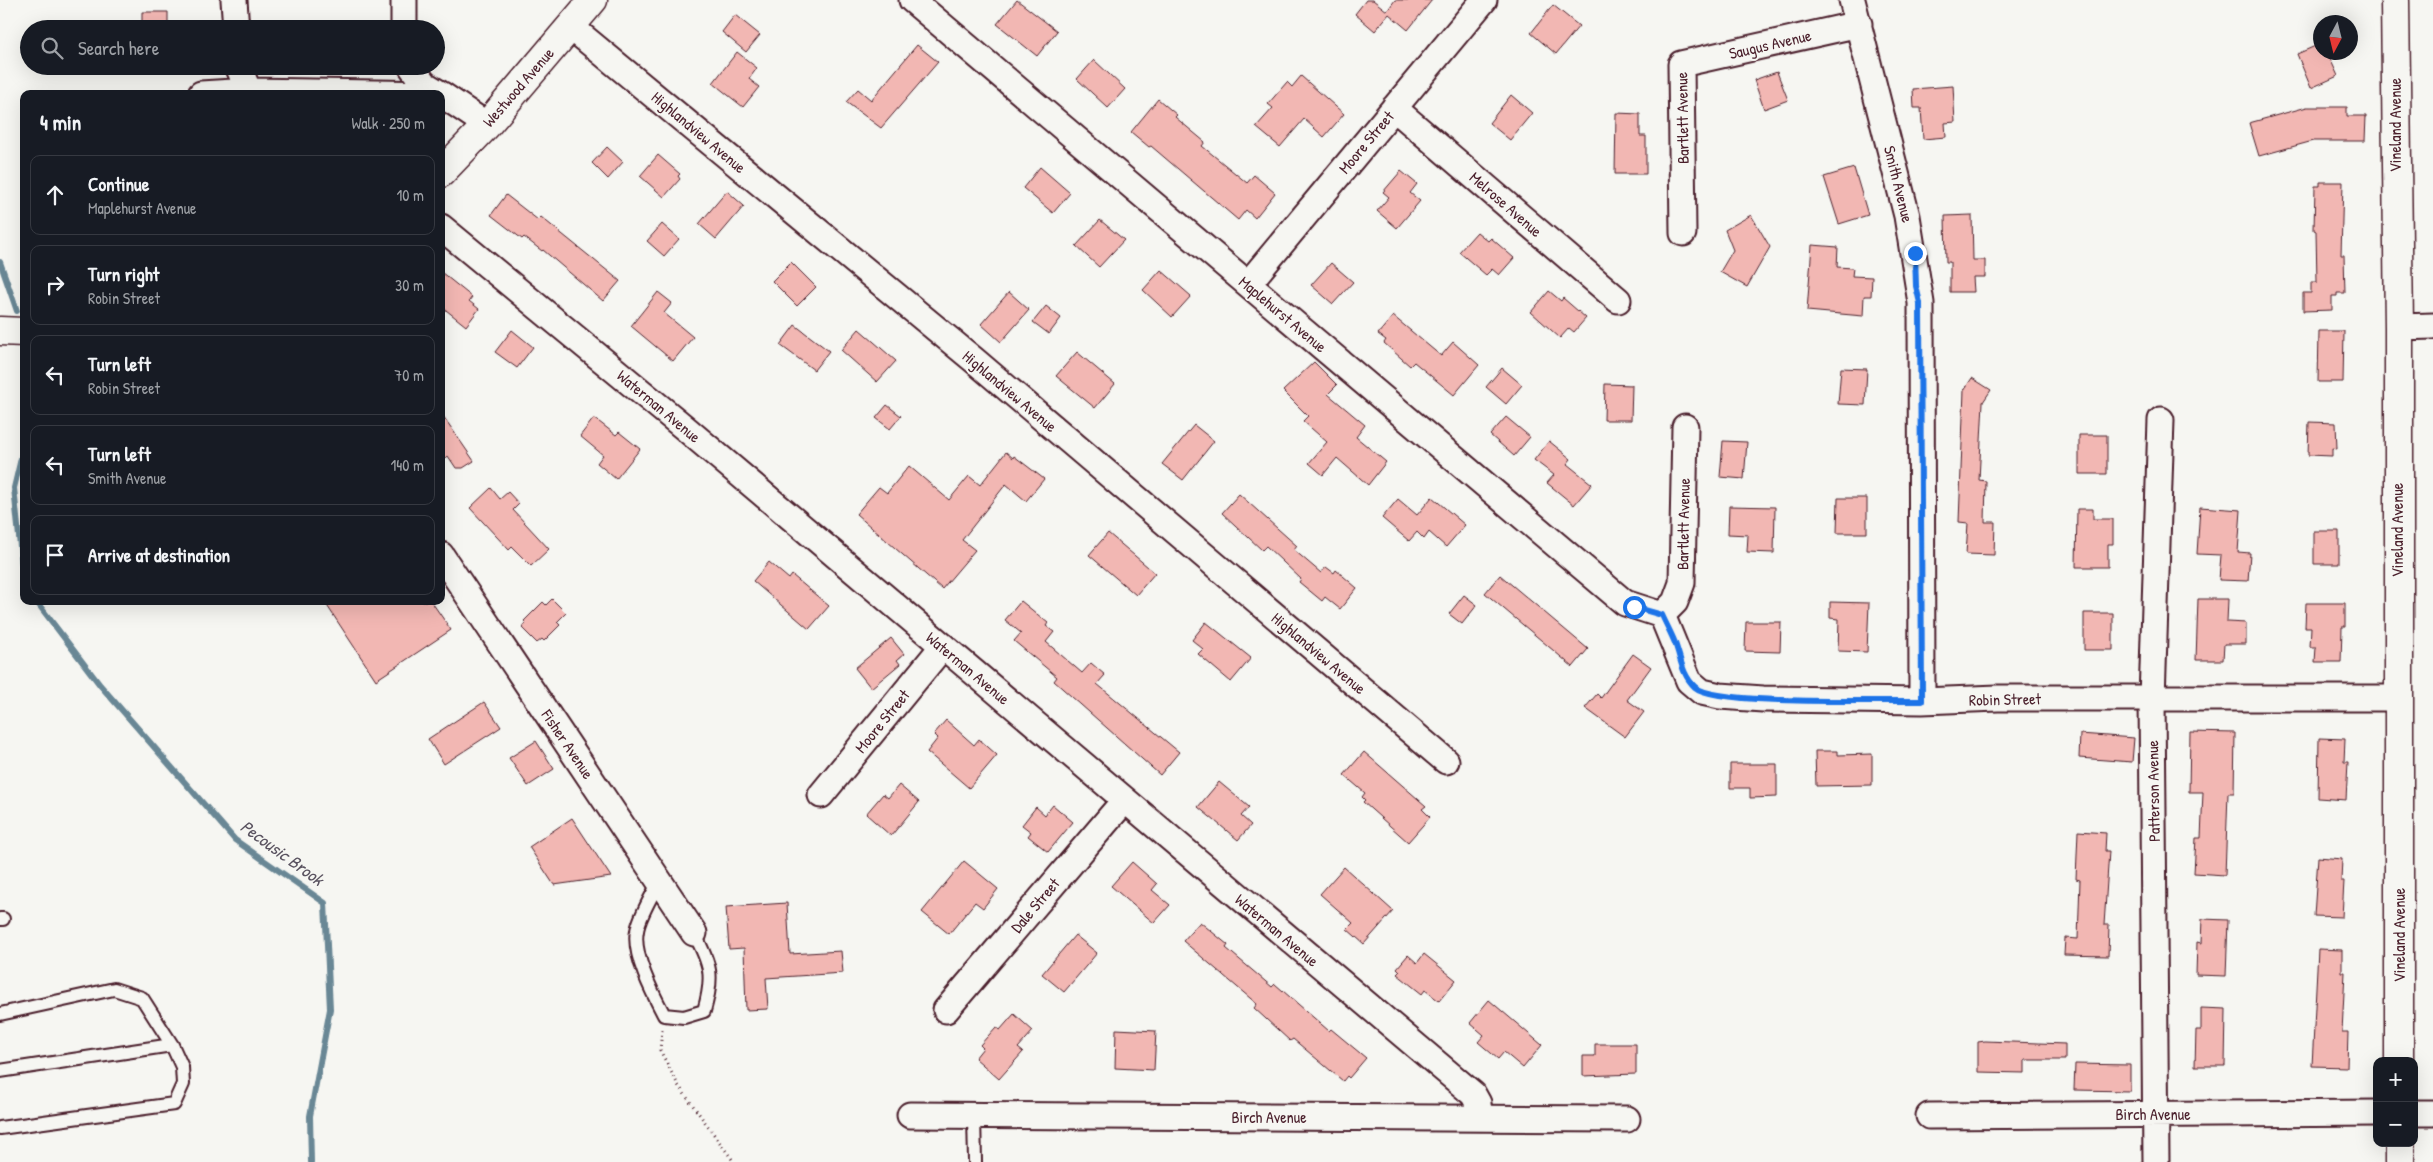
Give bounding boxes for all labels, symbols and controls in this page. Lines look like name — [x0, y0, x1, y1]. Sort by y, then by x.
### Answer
north arrow — [2313, 15, 2358, 60]
search box — [20, 20, 445, 75]
street label: Saugus Avenue — [1727, 24, 1814, 64]
icon: search — [38, 34, 66, 62]
text: Search here — [78, 35, 159, 61]
street label: Westwood Avenue — [477, 42, 559, 131]
street label: Bartlett Avenue — [1670, 71, 1694, 164]
street label: Vineland Avenue — [2384, 77, 2406, 172]
street label: Highlandview Avenue — [647, 86, 751, 178]
street label: Moore Street — [1333, 105, 1399, 178]
text: 4 min — [40, 108, 81, 137]
text: Walk · 250 m — [351, 112, 425, 134]
street label: Smith Avenue — [1879, 143, 1919, 225]
street label: Melrose Avenue — [1465, 166, 1547, 242]
text: Continue — [88, 171, 149, 197]
icon: ahead — [41, 181, 69, 209]
text: 10 m — [396, 184, 424, 206]
text: Maplehurst Avenue — [88, 197, 196, 219]
route end — [1904, 242, 1927, 265]
text: Turn right — [88, 261, 159, 287]
icon: right — [41, 271, 69, 299]
street label: Maplehurst Avenue — [1234, 271, 1332, 358]
text: 30 m — [395, 274, 424, 296]
text: Robin Street — [88, 287, 160, 309]
street label: Highlandview Avenue — [958, 345, 1062, 437]
text: Turn left — [88, 351, 151, 377]
icon: left — [41, 361, 69, 389]
text: 70 m — [394, 364, 424, 386]
street label: Waterman Avenue — [613, 365, 706, 448]
text: Robin Street — [88, 377, 160, 399]
text: Turn left — [88, 441, 151, 467]
icon: left — [41, 451, 69, 479]
text: 140 m — [390, 454, 424, 476]
text: Smith Avenue — [88, 467, 166, 489]
street label: Bartlett Avenue — [1671, 477, 1695, 570]
street label: Vineland Avenue — [2386, 482, 2408, 577]
icon: arrive — [41, 541, 69, 569]
text: Arrive at destination — [88, 542, 230, 568]
route start — [1623, 596, 1646, 619]
street label: Highlandview Avenue — [1267, 607, 1371, 699]
street label: Waterman Avenue — [922, 627, 1015, 710]
street label: Moore Street — [850, 684, 915, 757]
street label: Robin Street — [1969, 687, 2042, 711]
street label: Fisher Avenue — [536, 704, 600, 784]
street label: Patterson Avenue — [2141, 739, 2165, 842]
water label: Pecousic Brook — [236, 814, 330, 892]
street label: Dale Street — [1006, 872, 1065, 937]
street label: Vineland Avenue — [2388, 887, 2410, 982]
street label: Waterman Avenue — [1231, 889, 1324, 972]
map controls — [2373, 1057, 2418, 1147]
button: + — [2373, 1057, 2418, 1102]
button: − — [2373, 1102, 2418, 1147]
street label: Birch Avenue — [2115, 1103, 2191, 1125]
street label: Birch Avenue — [1231, 1106, 1307, 1128]

